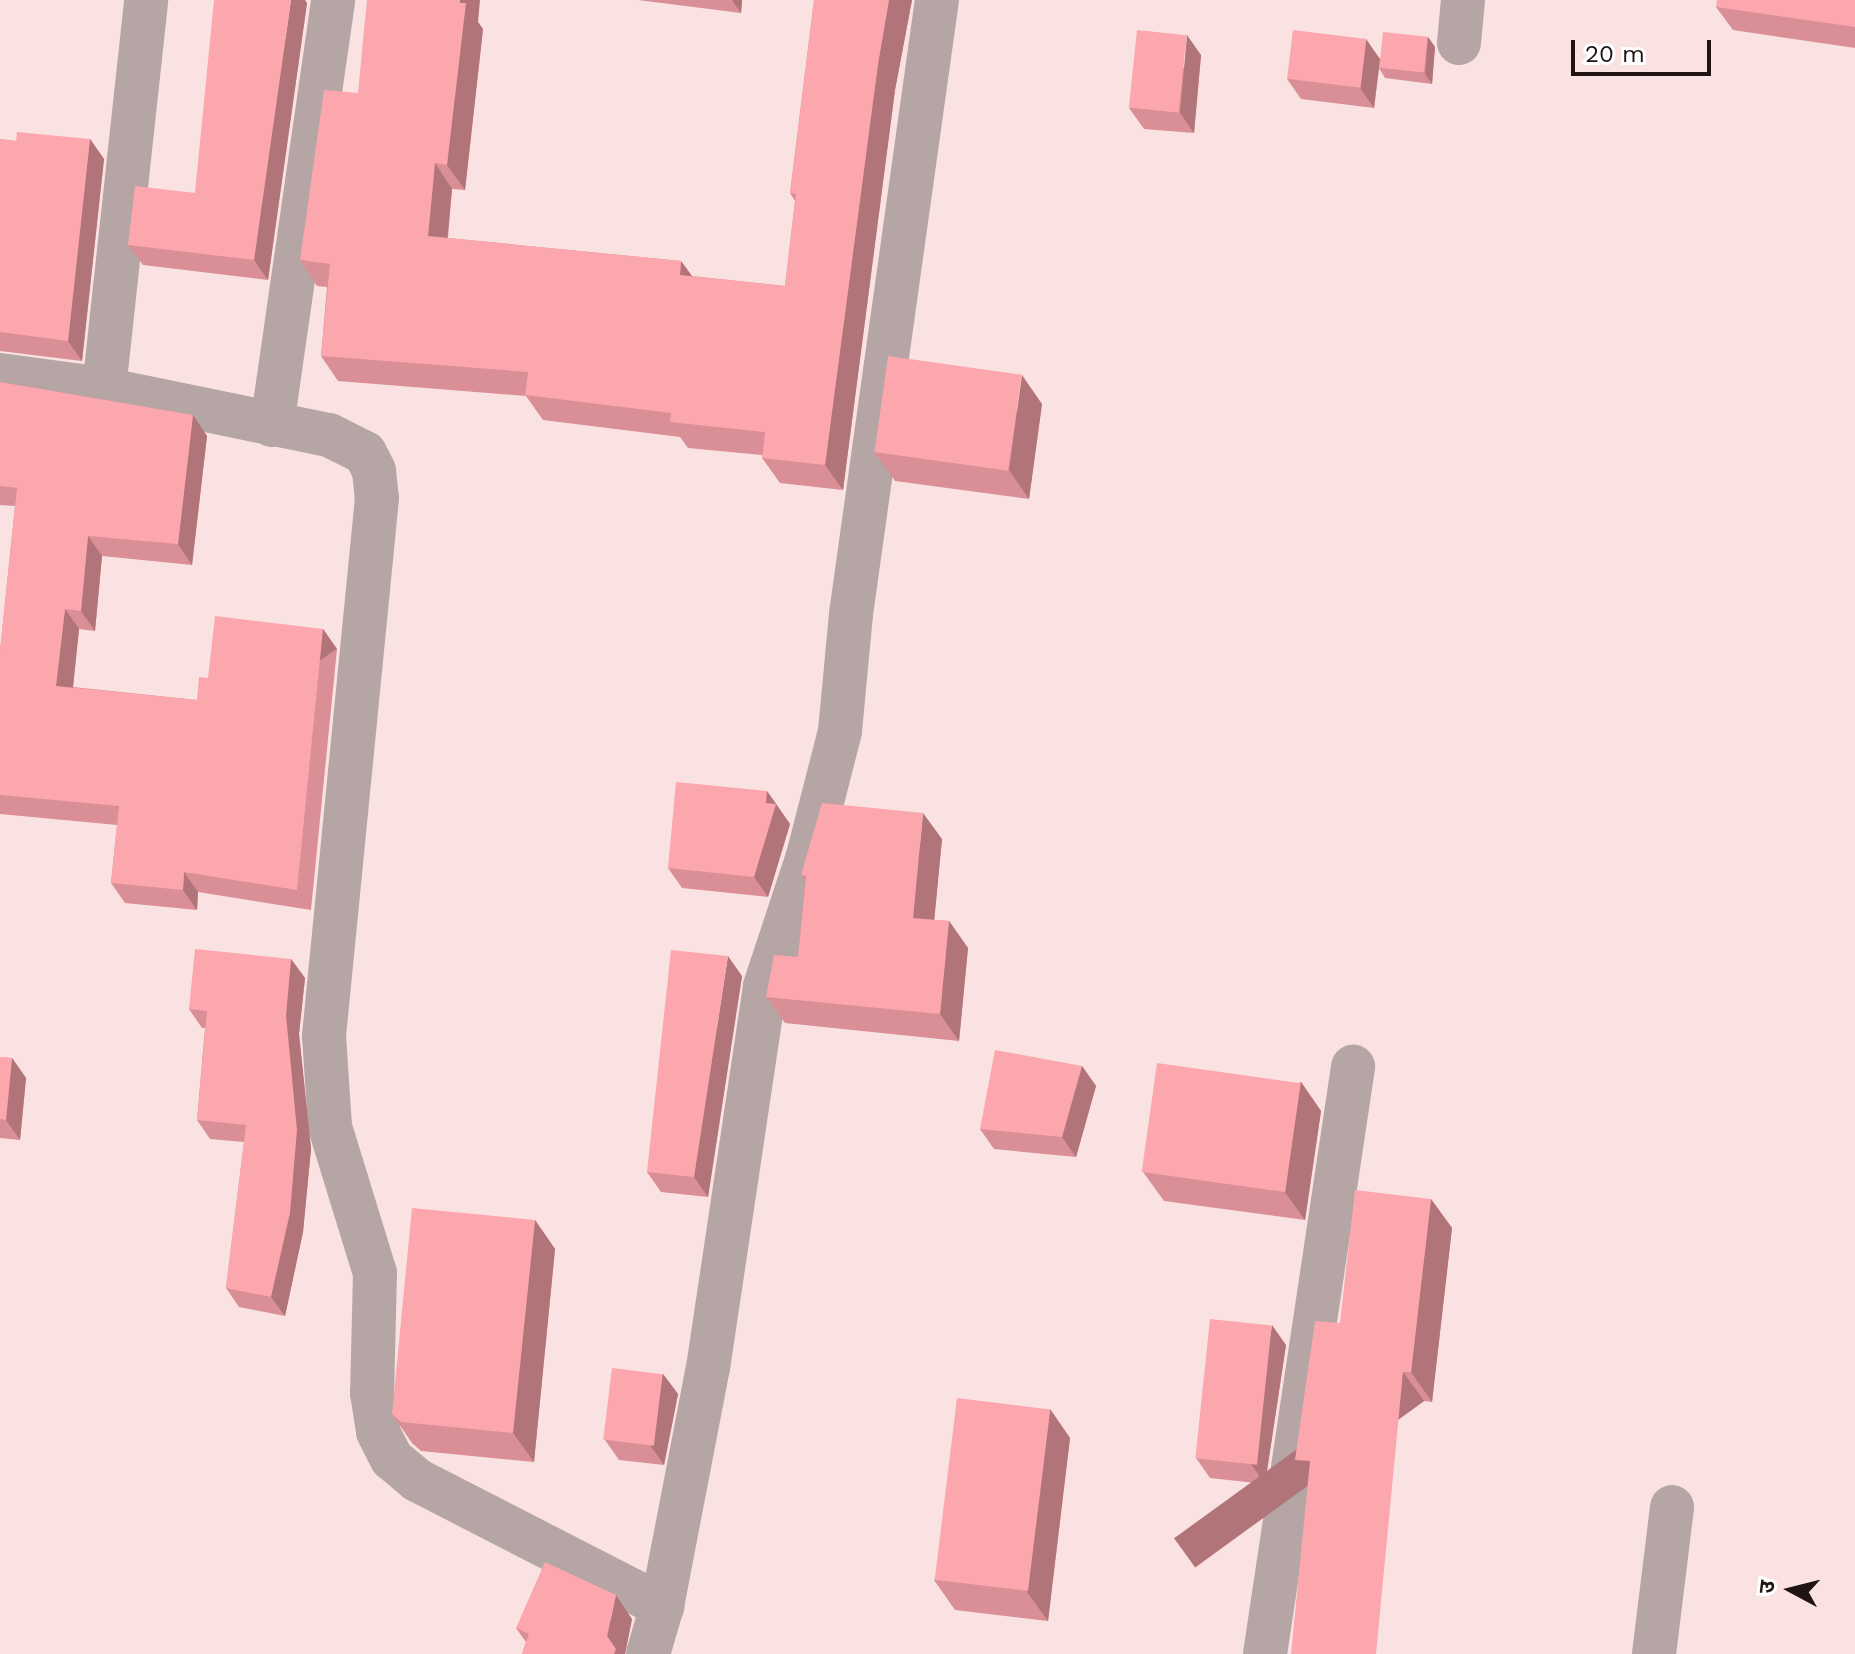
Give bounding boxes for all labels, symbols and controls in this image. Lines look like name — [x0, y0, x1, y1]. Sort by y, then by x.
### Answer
scale bar — [1575, 24, 1715, 74]
text: 20 m — [1585, 40, 1645, 68]
north arrow — [1751, 1550, 1831, 1630]
text: उ — [1753, 1579, 1780, 1595]

